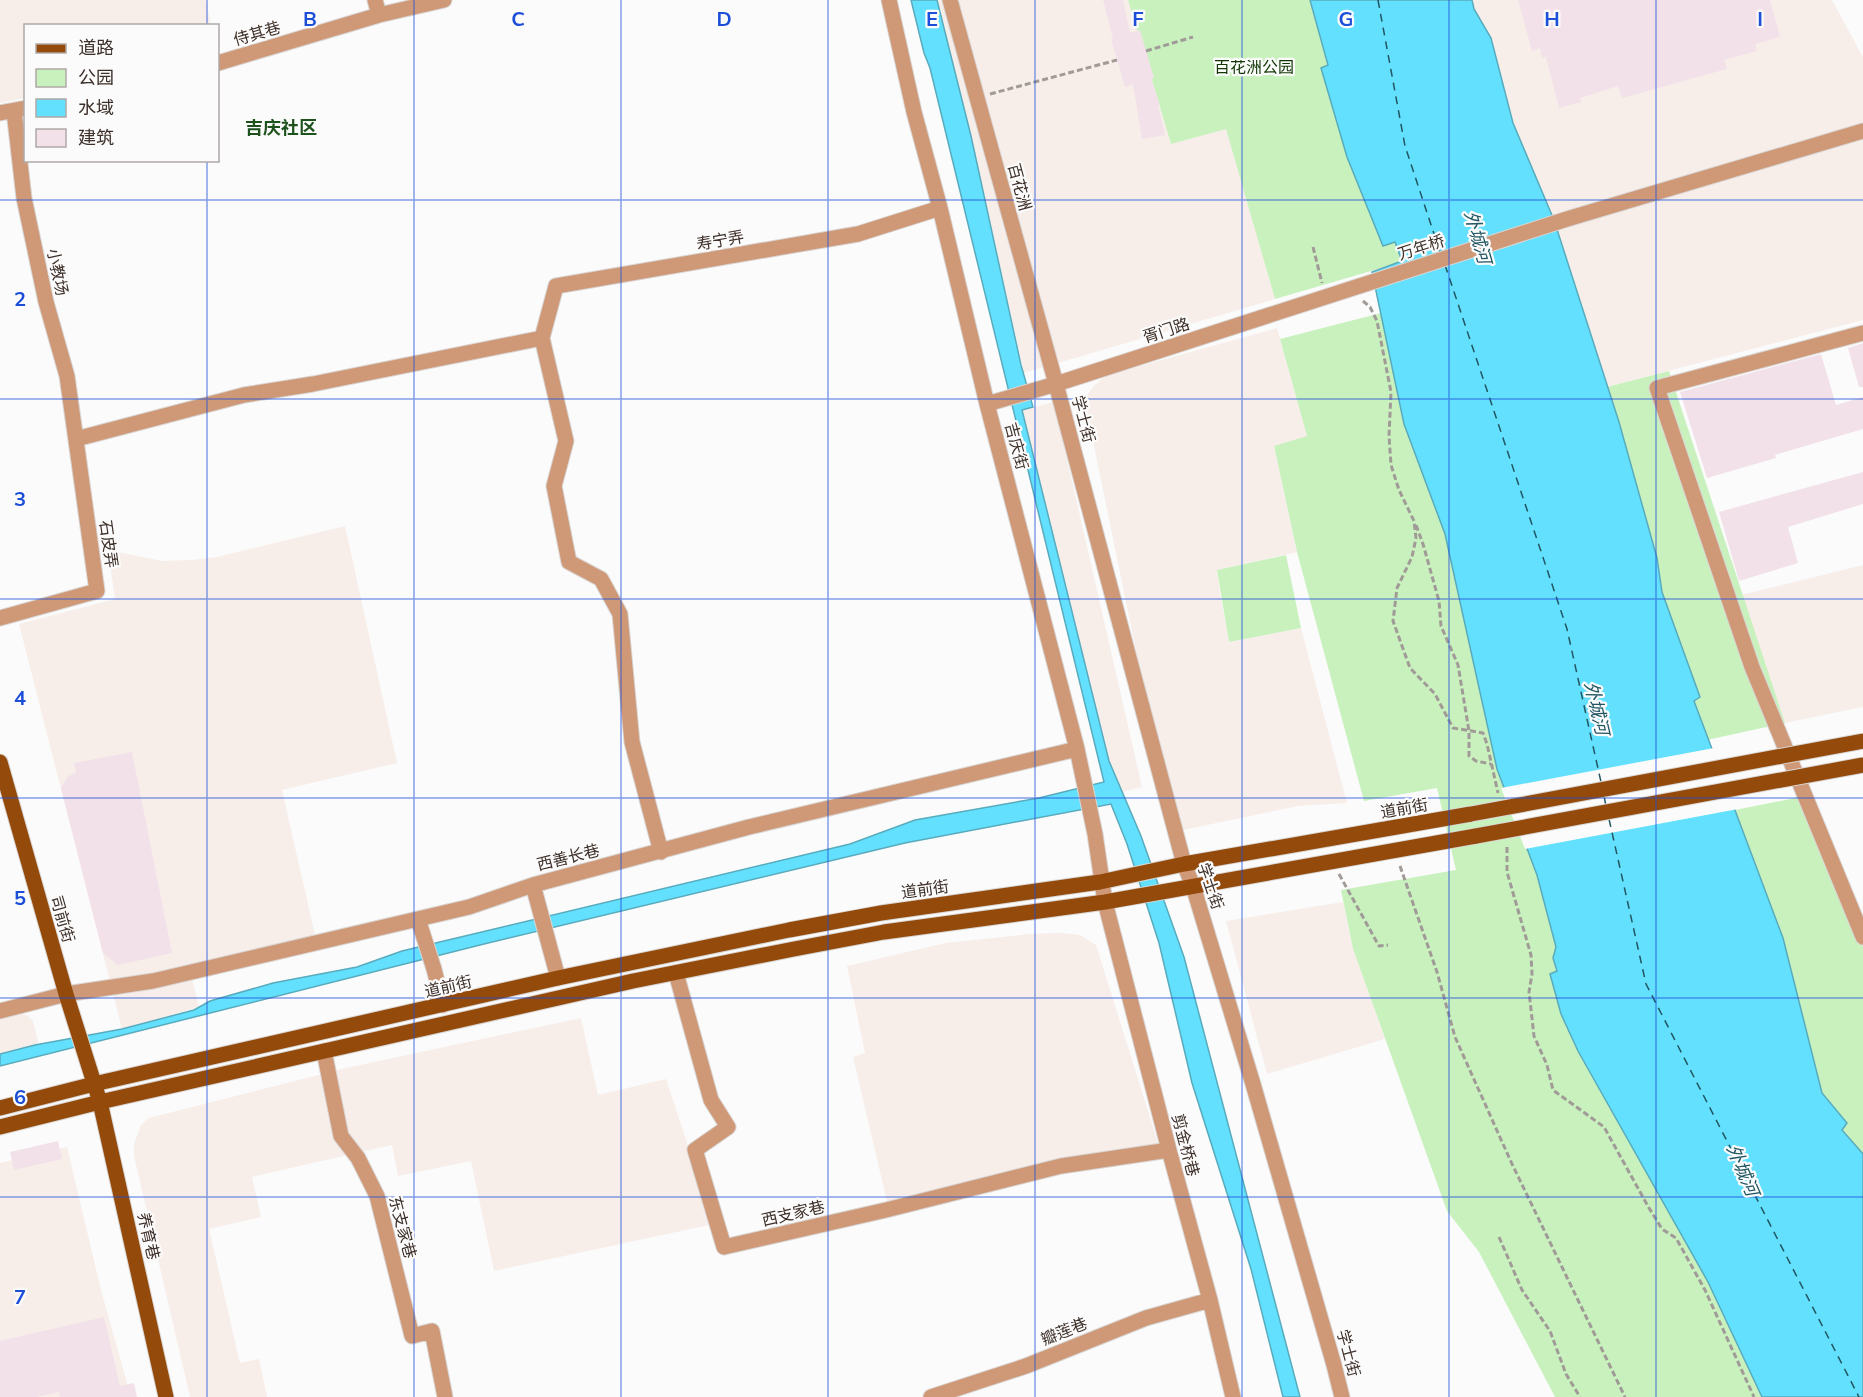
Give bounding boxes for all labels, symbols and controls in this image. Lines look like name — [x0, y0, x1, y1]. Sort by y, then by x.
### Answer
text: B — [303, 6, 317, 31]
text: C — [511, 6, 525, 31]
text: D — [716, 6, 732, 31]
text: E — [926, 6, 938, 31]
text: F — [1132, 6, 1144, 31]
text: G — [1339, 6, 1353, 31]
text: H — [1544, 6, 1560, 31]
text: I — [1757, 6, 1763, 31]
street label: 侍其巷 — [231, 17, 283, 49]
legend — [24, 24, 219, 162]
text: 道路 — [78, 36, 114, 59]
park label: 百花洲公园 — [1214, 57, 1294, 77]
text: 公园 — [78, 66, 114, 89]
text: 水域 — [78, 96, 114, 119]
district label: 吉庆社区 — [245, 116, 317, 139]
text: 建筑 — [78, 126, 114, 149]
street label: 百花洲 — [1004, 161, 1036, 213]
water label: 外城河 — [1460, 208, 1497, 269]
street label: 寿宁弄 — [695, 226, 745, 254]
street label: 万年桥 — [1395, 230, 1447, 264]
street label: 小教场 — [43, 246, 73, 298]
text: 2 — [14, 286, 26, 311]
street label: 胥门路 — [1140, 313, 1192, 347]
street label: 学士街 — [1068, 393, 1100, 445]
street label: 吉庆街 — [1001, 420, 1033, 472]
text: 3 — [14, 486, 26, 511]
street label: 石皮弄 — [96, 519, 122, 569]
water label: 外城河 — [1580, 679, 1615, 740]
text: 4 — [14, 685, 26, 710]
street label: 道前街 — [1379, 794, 1429, 822]
street label: 西善长巷 — [535, 840, 601, 874]
street label: 学士街 — [1194, 860, 1228, 912]
street label: 道前街 — [900, 876, 950, 902]
text: 5 — [14, 885, 26, 910]
street label: 司前街 — [47, 893, 79, 945]
street label: 道前街 — [422, 971, 474, 1001]
text: 6 — [14, 1084, 26, 1109]
street label: 剪金桥巷 — [1168, 1111, 1204, 1179]
water label: 外城河 — [1722, 1141, 1765, 1202]
street label: 东支家巷 — [385, 1193, 421, 1261]
street label: 西支家巷 — [760, 1196, 826, 1230]
street label: 养育巷 — [134, 1210, 164, 1262]
text: 7 — [14, 1284, 26, 1309]
street label: 瓣莲巷 — [1038, 1313, 1090, 1349]
street label: 学士街 — [1333, 1327, 1365, 1379]

